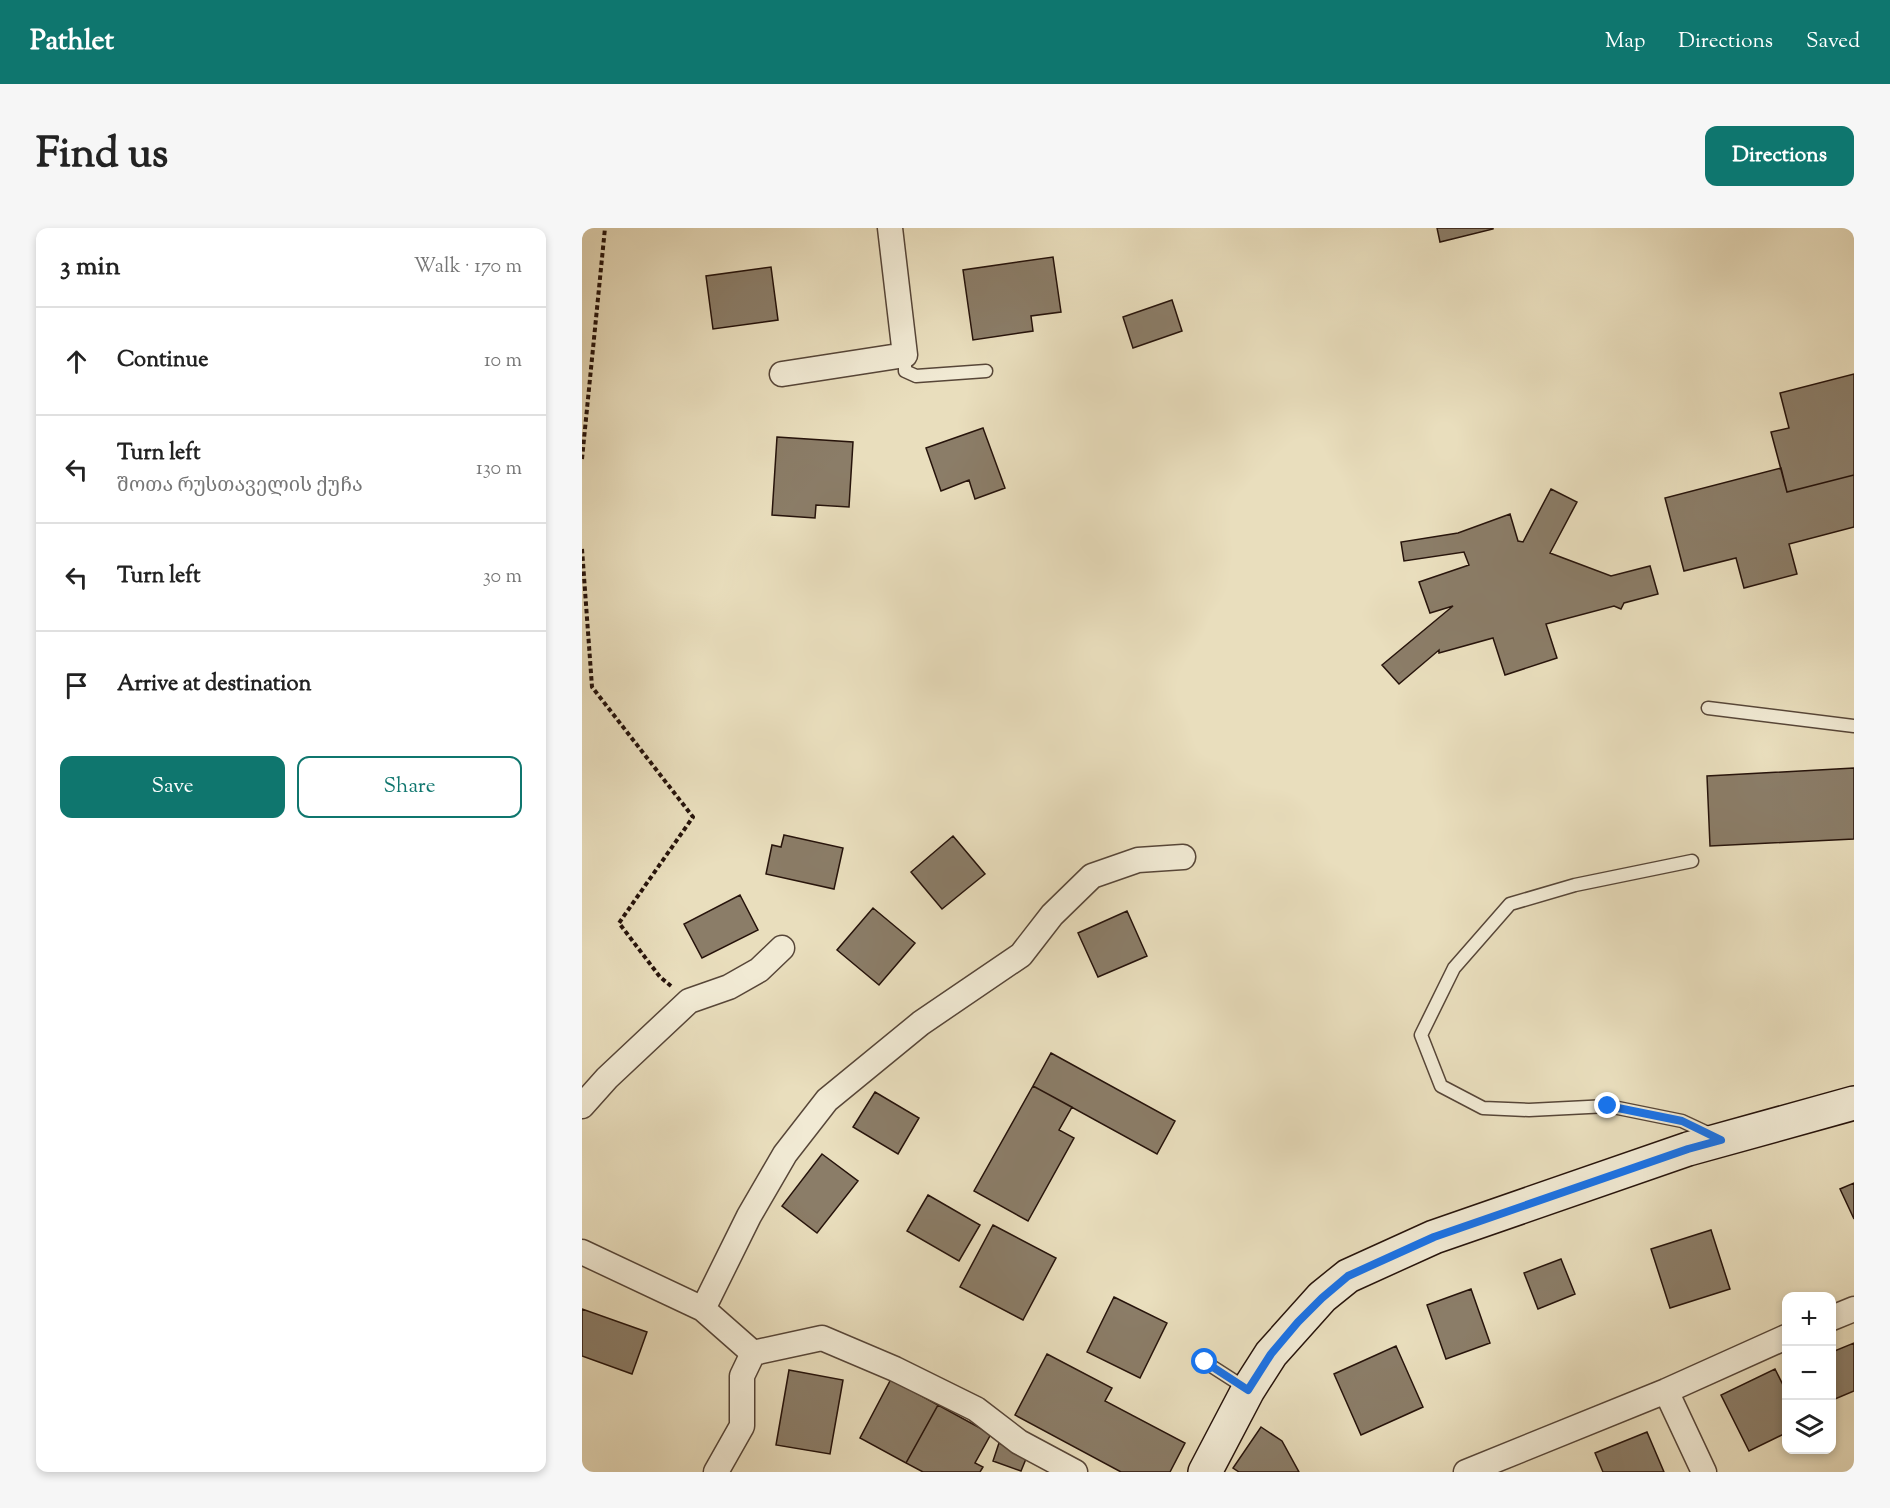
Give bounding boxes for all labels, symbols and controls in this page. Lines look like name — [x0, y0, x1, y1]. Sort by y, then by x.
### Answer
text: Pathlet — [30, 22, 114, 62]
text: Map — [1605, 27, 1645, 57]
text: Directions — [1678, 27, 1773, 57]
text: Saved — [1806, 27, 1860, 57]
text: Find us — [36, 126, 168, 186]
button: Directions — [1705, 126, 1854, 186]
text: 3 min — [60, 249, 120, 286]
text: Walk · 170 m — [414, 253, 522, 282]
icon: ahead — [60, 345, 93, 378]
text: Continue — [117, 345, 208, 377]
text: 10 m — [484, 347, 522, 376]
text: Turn left — [117, 438, 200, 470]
icon: left — [60, 453, 93, 486]
text: 130 m — [476, 455, 522, 484]
text: შოთა რუსთაველის ქუჩა — [117, 472, 363, 501]
icon: left — [60, 561, 93, 594]
text: Turn left — [117, 561, 200, 593]
text: 30 m — [483, 563, 522, 592]
icon: arrive — [60, 669, 93, 702]
text: Arrive at destination — [117, 669, 312, 701]
button: Save — [60, 756, 285, 818]
button: Share — [297, 756, 522, 818]
route end — [1594, 1092, 1620, 1118]
map controls — [1782, 1292, 1836, 1454]
button: + — [1782, 1292, 1836, 1346]
button: − — [1782, 1346, 1836, 1400]
route start — [1191, 1348, 1217, 1374]
button: layers — [1782, 1400, 1836, 1454]

